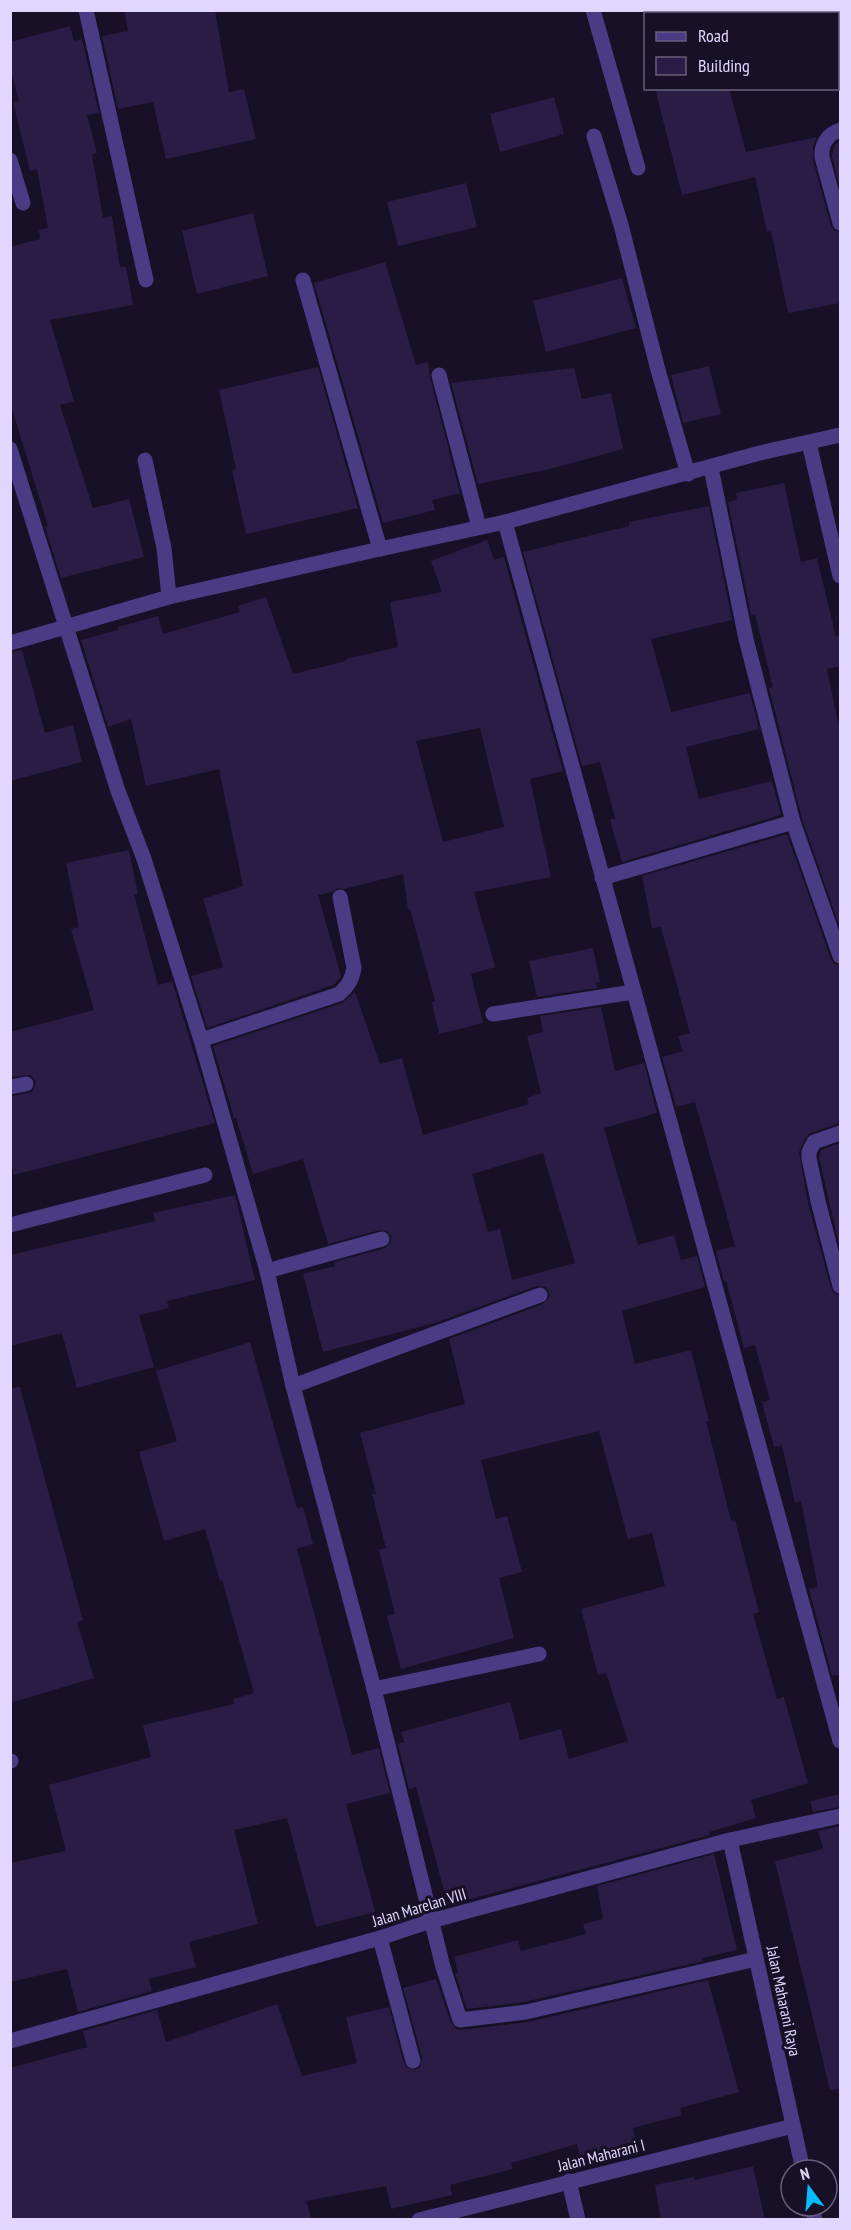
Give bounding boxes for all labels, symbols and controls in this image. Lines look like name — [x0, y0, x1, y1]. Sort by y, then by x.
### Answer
legend — [644, 12, 839, 90]
text: Road — [698, 24, 729, 47]
text: Building — [698, 54, 750, 77]
street label: Jalan Marelan VIII — [369, 1883, 468, 1931]
street label: Jalan Maharani Raya — [762, 1943, 805, 2058]
street label: Jalan Maharani I — [554, 2135, 647, 2176]
north arrow — [779, 2158, 839, 2218]
text: N — [798, 2163, 812, 2184]

